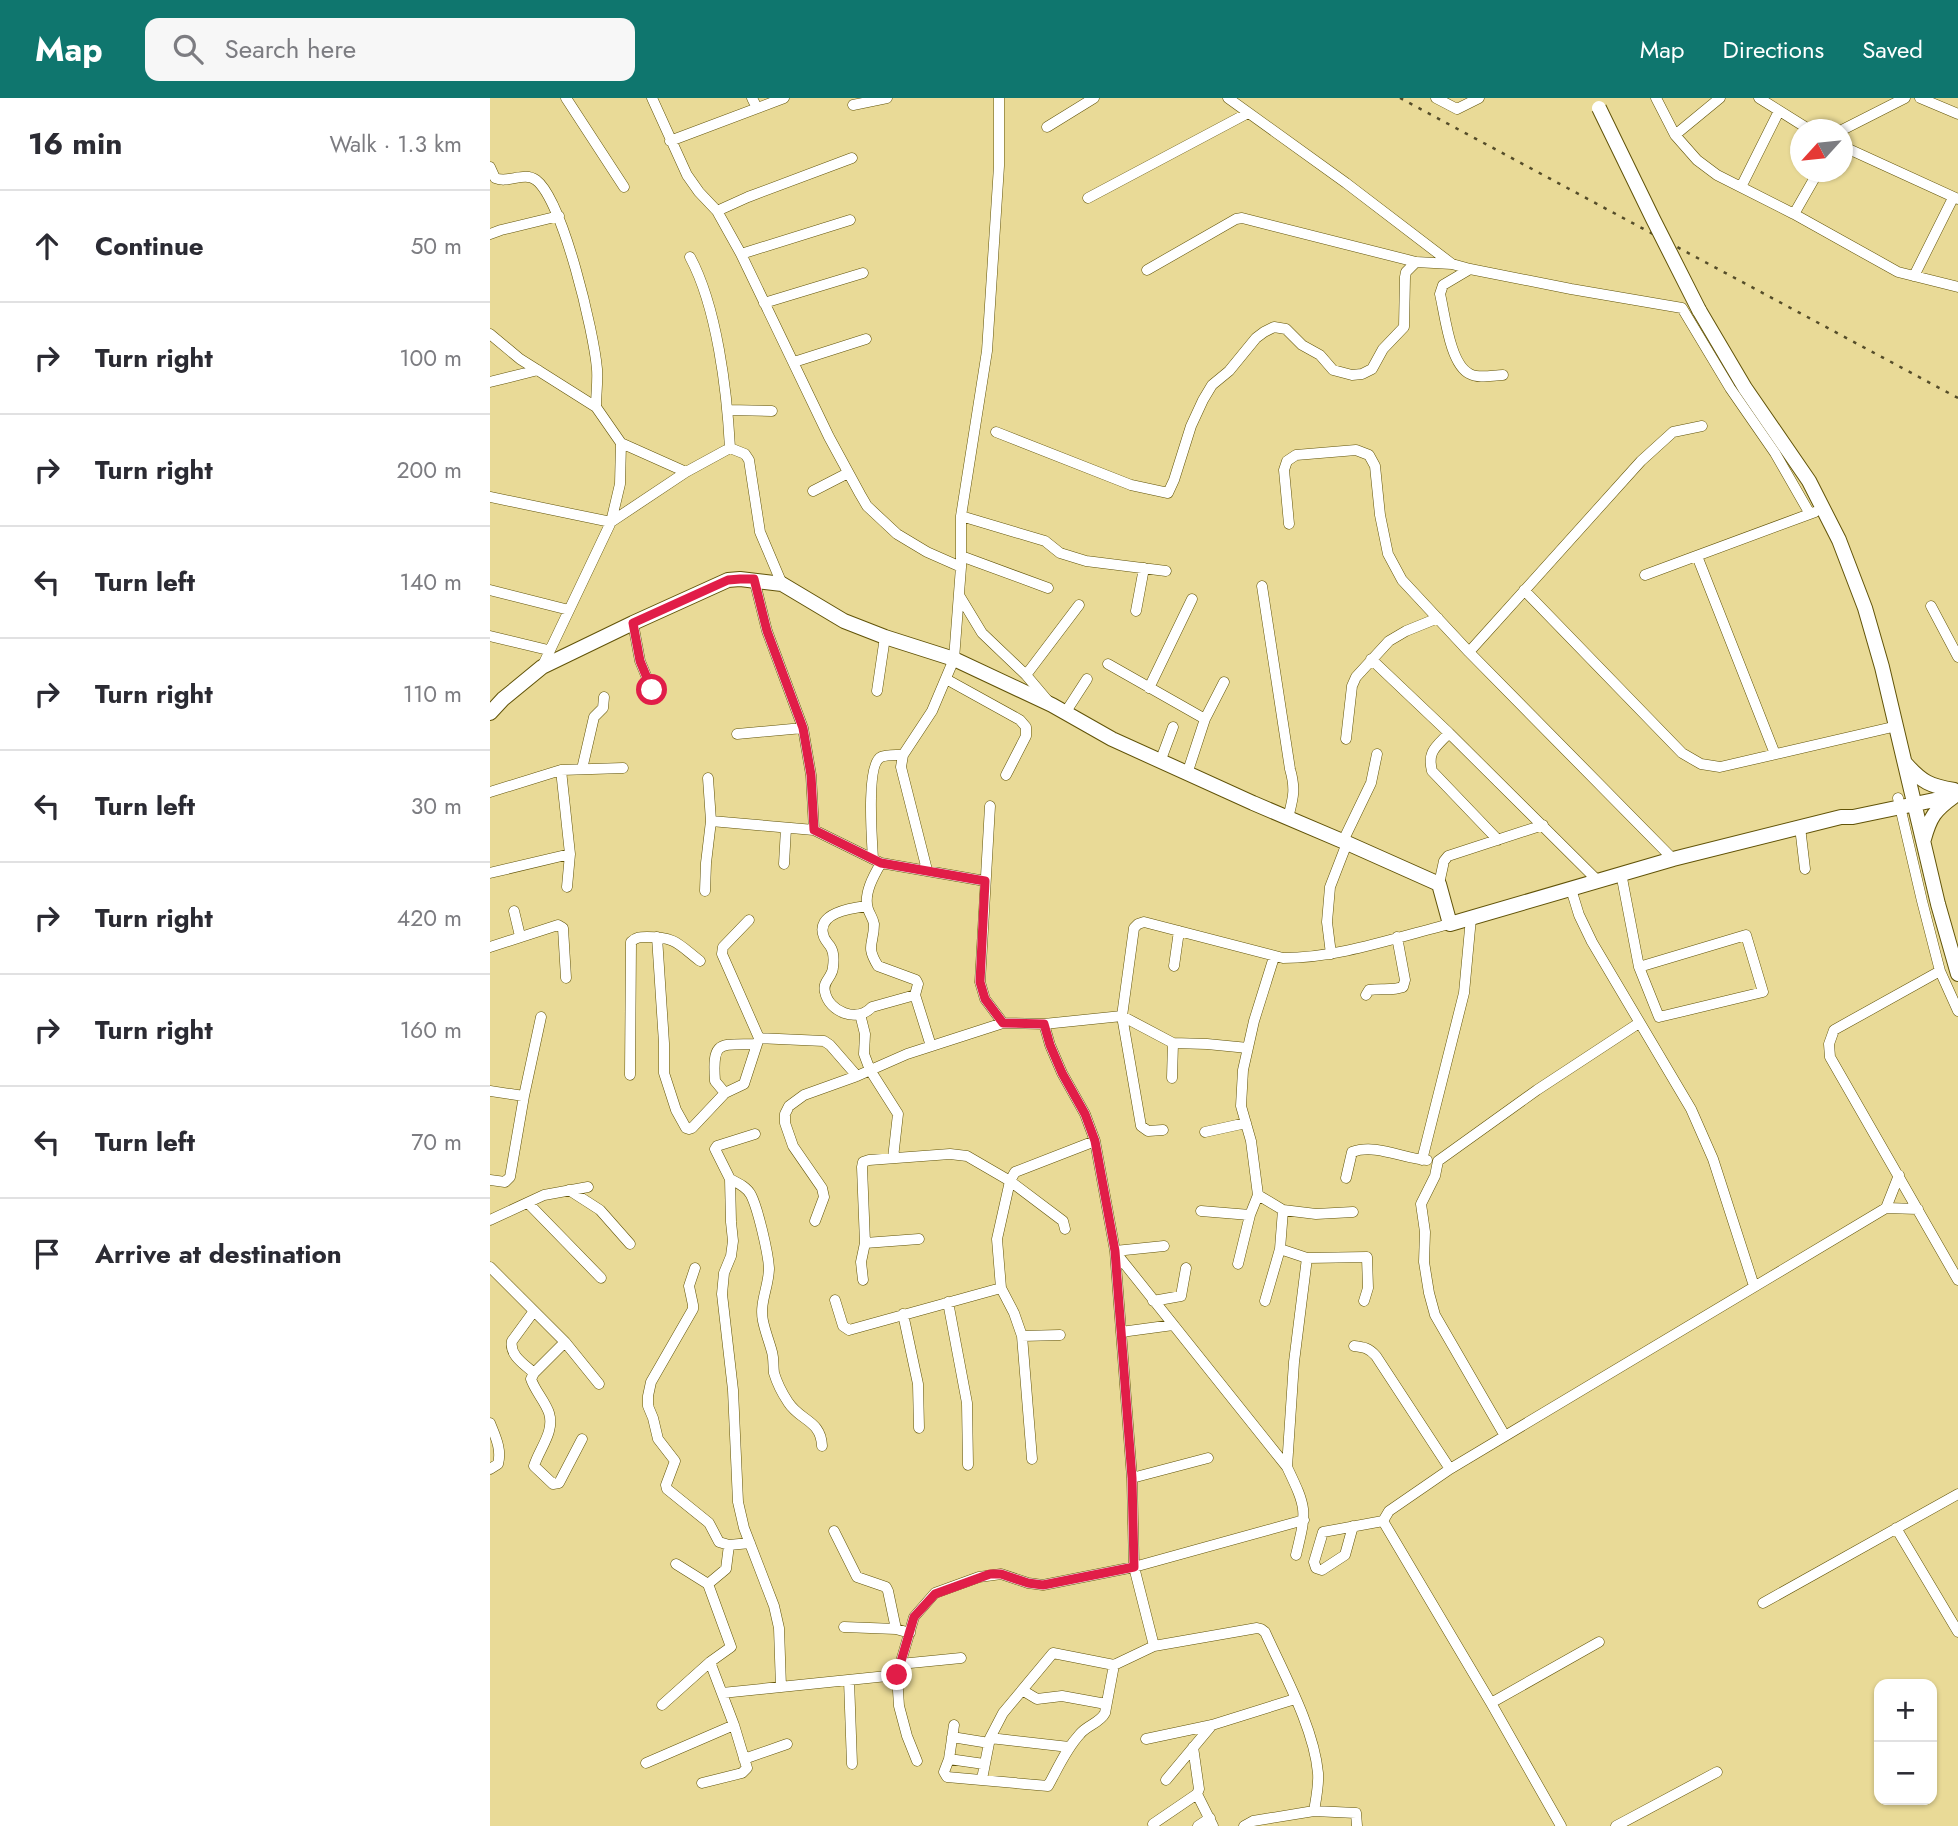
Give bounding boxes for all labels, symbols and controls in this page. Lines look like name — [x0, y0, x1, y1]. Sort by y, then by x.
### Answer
search box — [145, 18, 635, 81]
text: Map — [35, 26, 103, 73]
icon: search — [169, 30, 207, 68]
text: Search here — [225, 30, 356, 68]
text: Map — [1640, 32, 1685, 67]
text: Directions — [1723, 32, 1824, 67]
text: Saved — [1862, 32, 1923, 67]
north arrow — [1790, 119, 1853, 182]
text: 16 min — [28, 122, 122, 165]
text: Walk · 1.3 km — [330, 127, 462, 161]
icon: ahead — [28, 227, 66, 265]
text: Continue — [95, 227, 204, 265]
text: 50 m — [410, 229, 462, 263]
icon: right — [28, 339, 66, 377]
text: Turn right — [95, 339, 213, 377]
text: 100 m — [399, 341, 462, 375]
icon: right — [28, 451, 66, 489]
text: Turn right — [95, 451, 213, 489]
text: 200 m — [396, 453, 462, 487]
icon: left — [28, 563, 66, 601]
text: Turn left — [95, 563, 195, 601]
text: 140 m — [400, 565, 462, 599]
route start — [636, 674, 667, 705]
icon: right — [28, 675, 66, 713]
text: Turn right — [95, 675, 213, 713]
text: 110 m — [403, 677, 462, 711]
icon: left — [28, 787, 66, 825]
text: Turn left — [95, 787, 195, 825]
text: 30 m — [411, 789, 462, 823]
icon: right — [28, 899, 66, 937]
text: Turn right — [95, 899, 213, 937]
text: 420 m — [397, 901, 462, 935]
icon: right — [28, 1011, 66, 1049]
text: Turn right — [95, 1011, 213, 1049]
text: 160 m — [400, 1013, 462, 1047]
icon: left — [28, 1123, 66, 1161]
text: Turn left — [95, 1123, 195, 1161]
text: 70 m — [411, 1125, 462, 1159]
icon: arrive — [28, 1235, 66, 1273]
text: Arrive at destination — [95, 1235, 342, 1273]
route end — [881, 1659, 912, 1690]
map controls — [1874, 1679, 1937, 1805]
button: + — [1874, 1679, 1937, 1742]
button: − — [1874, 1742, 1937, 1805]

